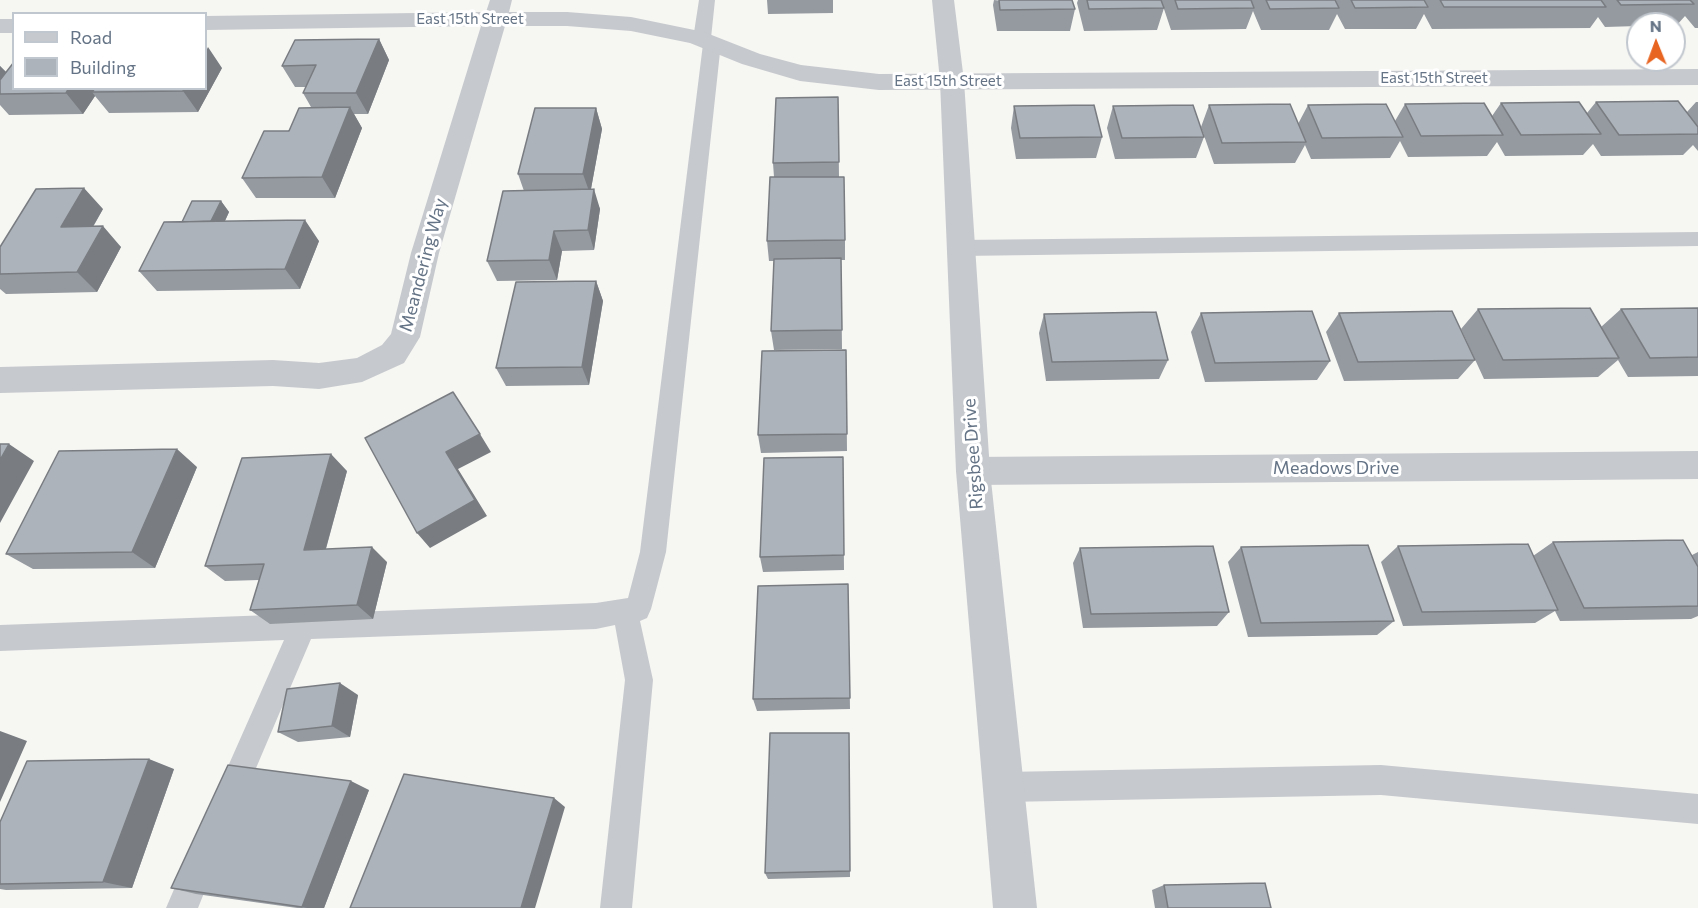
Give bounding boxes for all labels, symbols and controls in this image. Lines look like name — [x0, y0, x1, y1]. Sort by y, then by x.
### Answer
street label: East 15th Street — [416, 10, 524, 28]
legend — [12, 12, 207, 90]
north arrow — [1626, 12, 1686, 72]
text: N — [1650, 16, 1662, 35]
text: Road — [70, 26, 112, 48]
text: Building — [70, 56, 136, 78]
street label: East 15th Street — [1380, 69, 1488, 87]
street label: East 15th Street — [894, 72, 1002, 90]
street label: Meandering Way — [395, 196, 451, 334]
street label: Rigsbee Drive — [958, 398, 988, 510]
street label: Meadows Drive — [1273, 457, 1399, 479]

